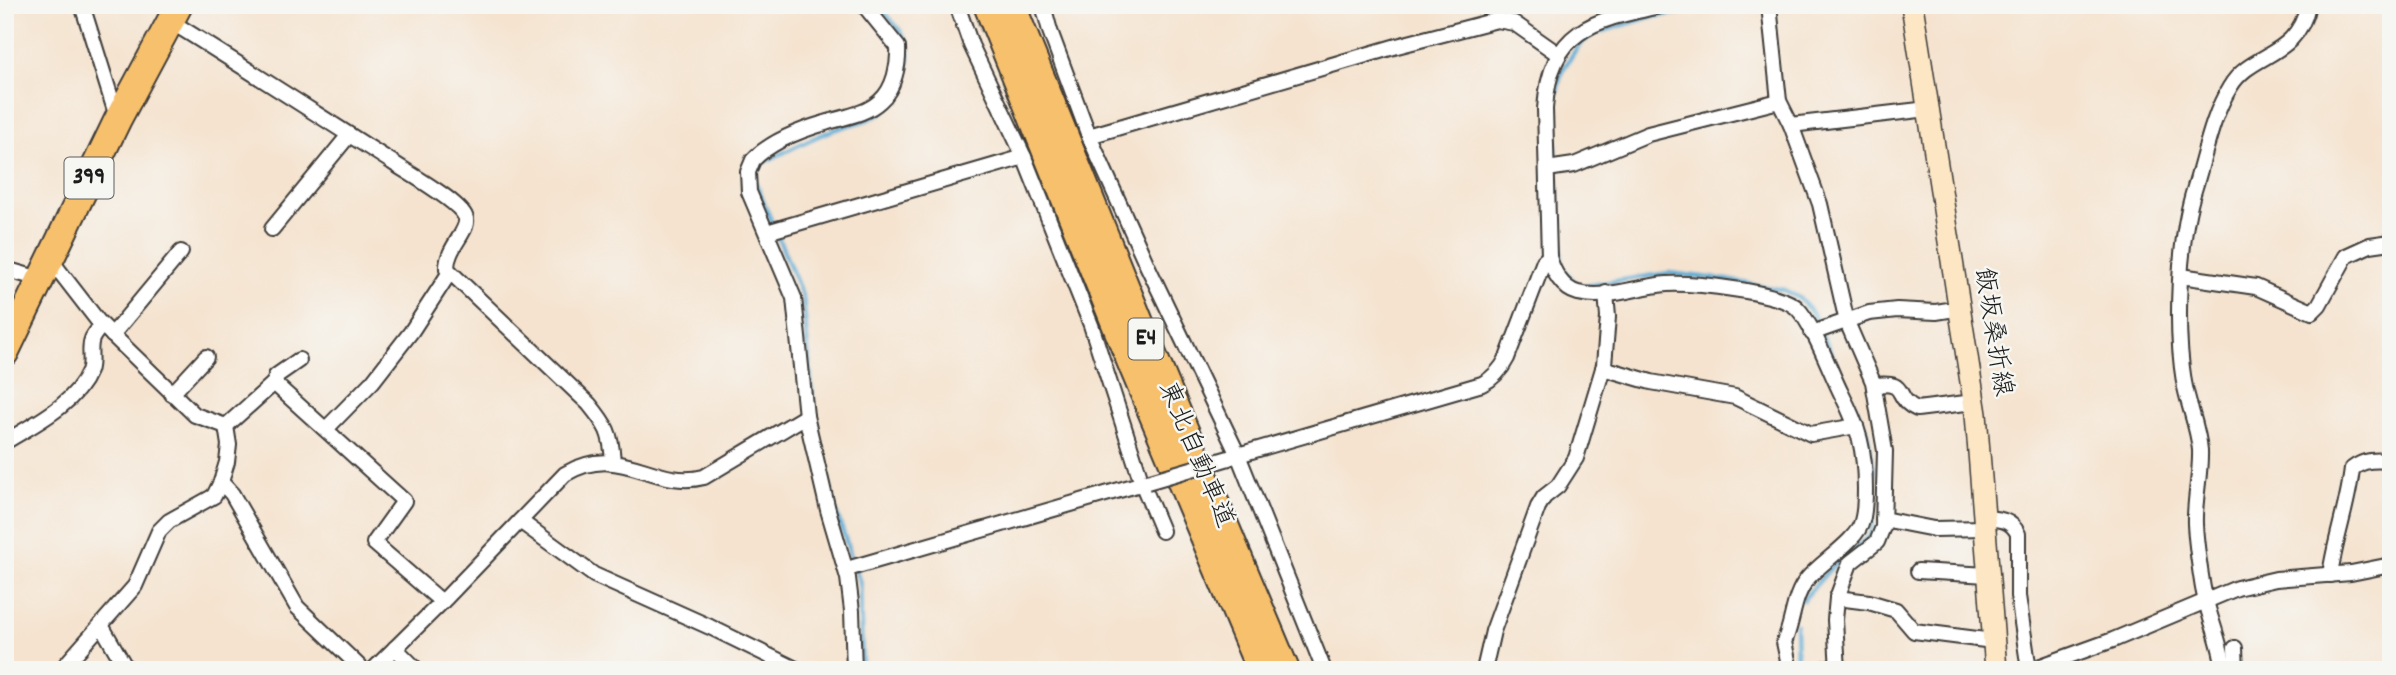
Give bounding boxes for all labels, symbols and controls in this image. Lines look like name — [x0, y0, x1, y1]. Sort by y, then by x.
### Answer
road number: 399 — [64, 158, 114, 198]
street label: 飯坂桑折線 — [1964, 265, 2020, 399]
road number: E4 — [1128, 318, 1164, 360]
street label: 東北自動車道 — [1147, 376, 1243, 534]

